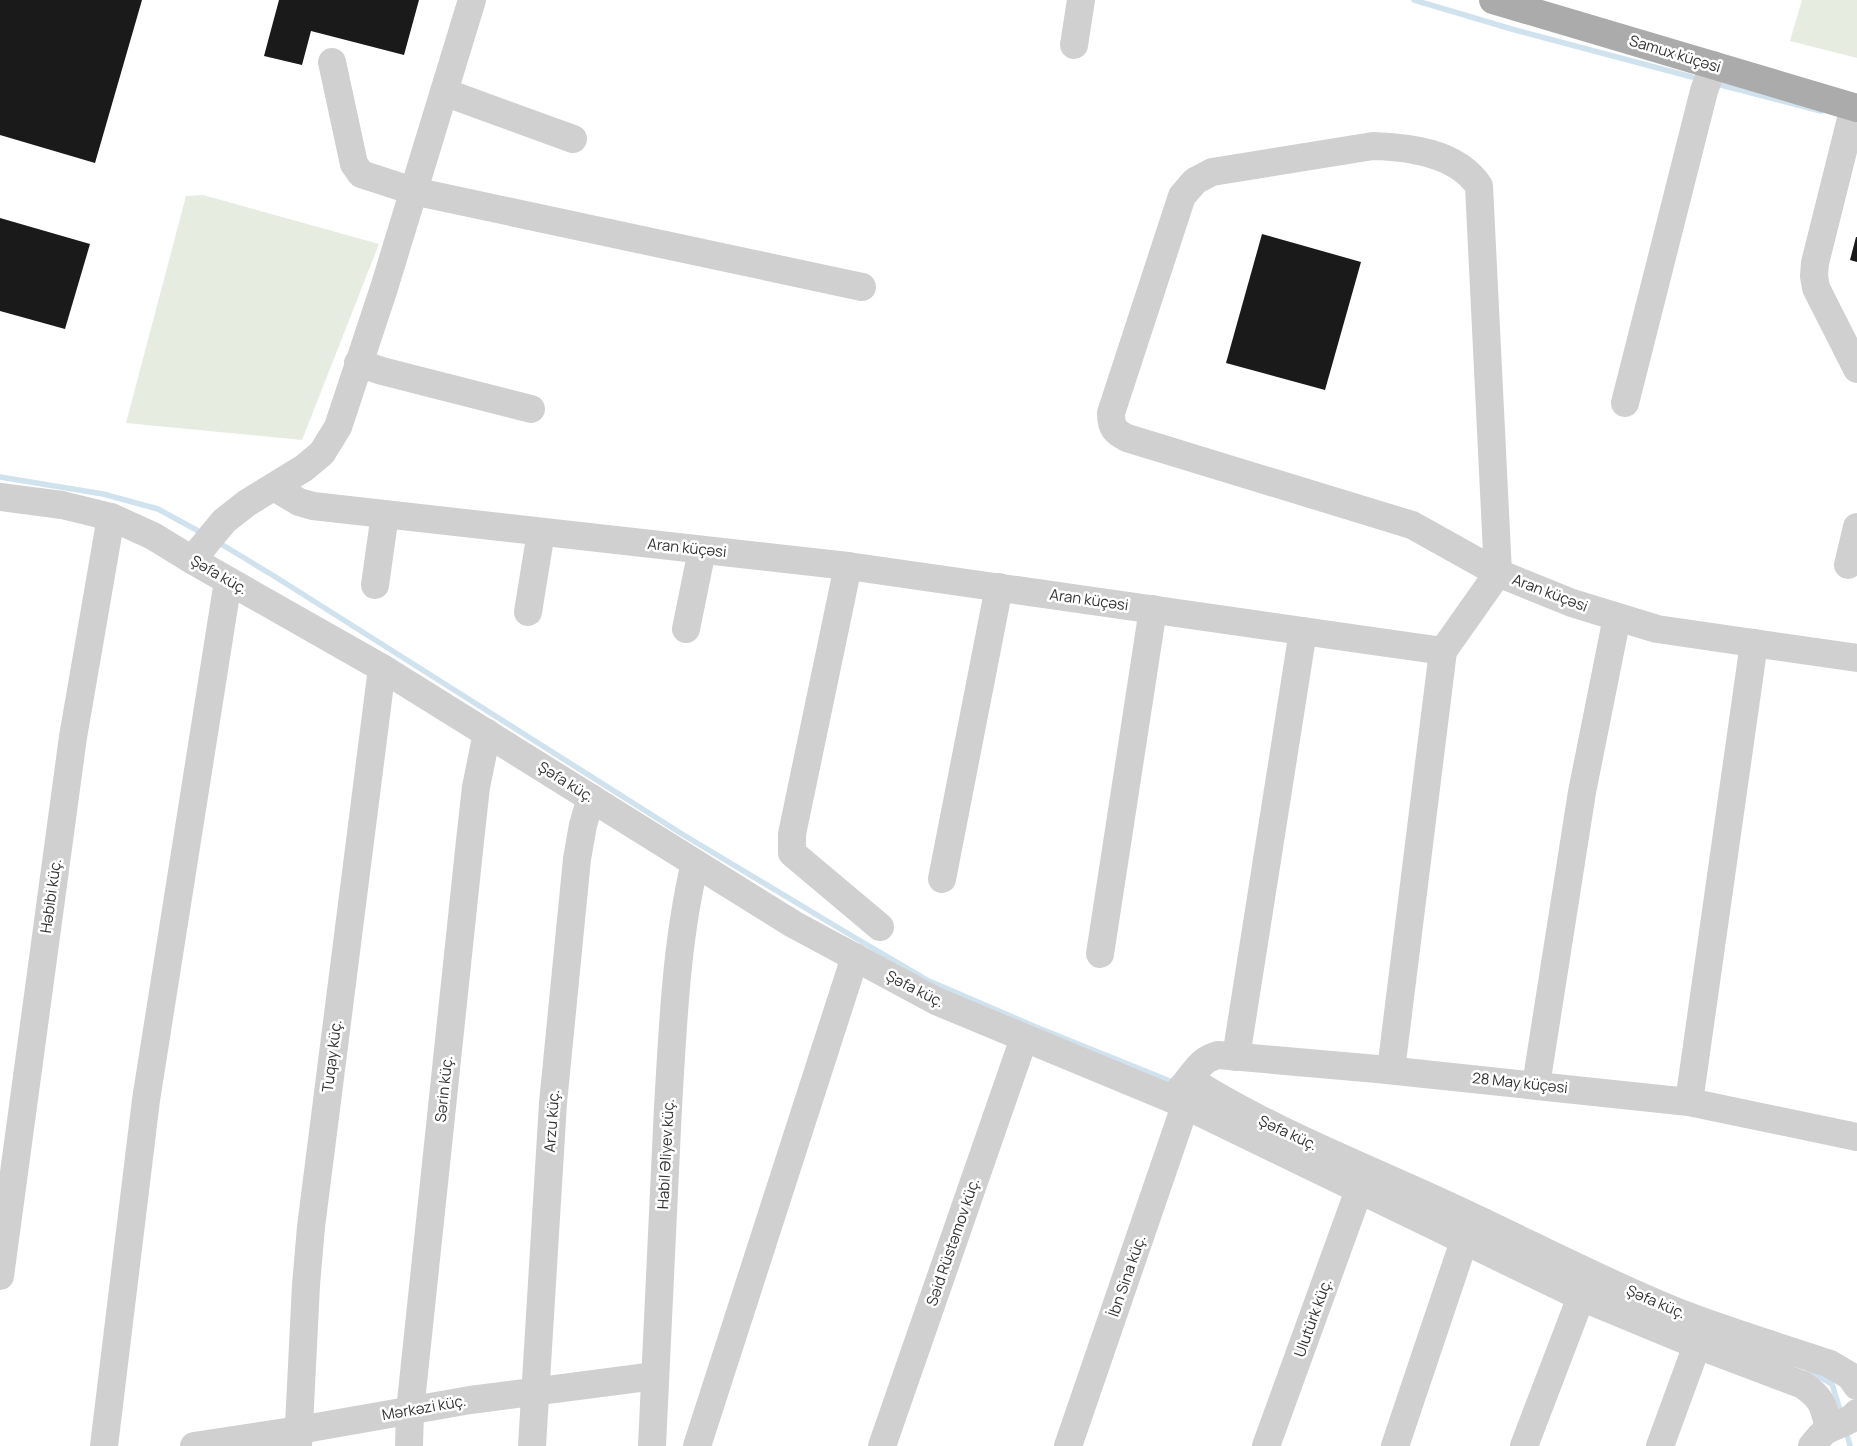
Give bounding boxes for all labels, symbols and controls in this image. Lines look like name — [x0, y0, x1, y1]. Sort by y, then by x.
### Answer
street label: Samux küçəsi — [1627, 30, 1723, 77]
street label: Aran küçəsi — [646, 533, 728, 562]
street label: Şəfa küç. — [187, 550, 252, 599]
street label: Aran küçəsi — [1509, 569, 1591, 617]
street label: Aran küçəsi — [1048, 584, 1130, 615]
street label: Şəfa küç. — [534, 756, 598, 807]
street label: Həbibi küç. — [35, 857, 66, 935]
street label: Şəfa küç. — [883, 965, 948, 1012]
street label: Tuqay küç. — [317, 1018, 346, 1093]
street label: Sərin küç. — [430, 1055, 457, 1123]
street label: 28 May küçəsi — [1471, 1067, 1569, 1098]
street label: Arzu küç. — [539, 1089, 564, 1153]
street label: Habil Əliyev küç. — [652, 1098, 679, 1210]
street label: Şəfa küç. — [1255, 1110, 1321, 1155]
street label: Səid Rüstəmov küç. — [921, 1175, 984, 1309]
street label: İbn Sina küç. — [1103, 1232, 1150, 1320]
street label: Ulutürk küç. — [1289, 1276, 1336, 1360]
street label: Şəfa küç. — [1623, 1280, 1689, 1323]
street label: Mərkəzi küç. — [380, 1390, 468, 1425]

